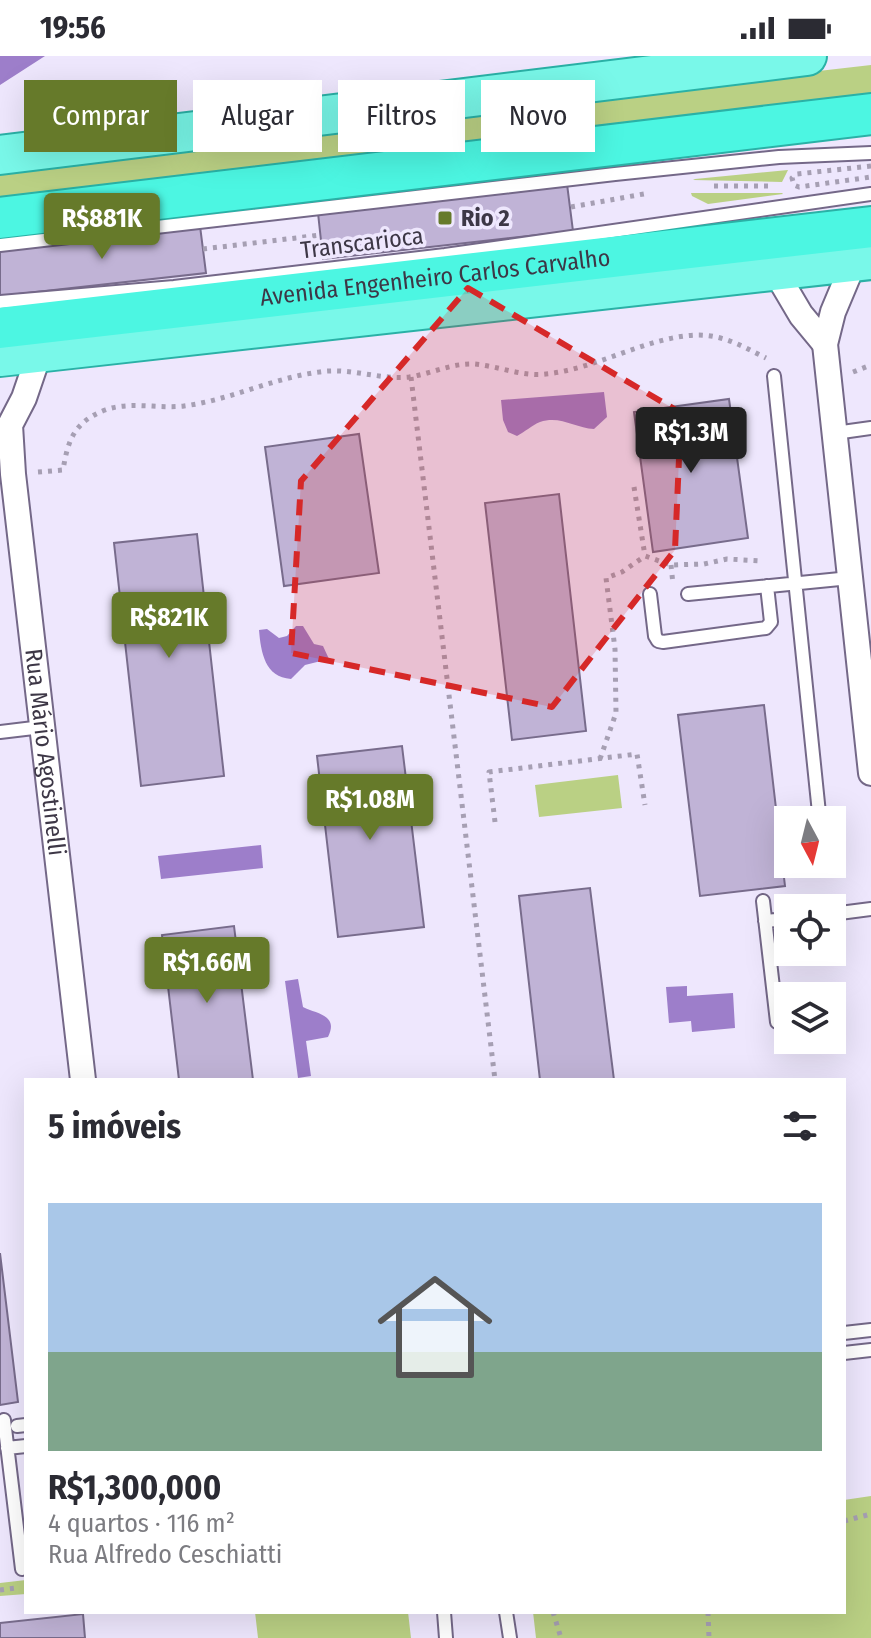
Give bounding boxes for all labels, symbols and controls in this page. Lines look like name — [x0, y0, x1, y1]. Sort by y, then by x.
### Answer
text: 19:56 — [40, 10, 106, 46]
chip: Comprar — [24, 80, 177, 152]
chip: Alugar — [193, 80, 322, 152]
chip: Filtros — [338, 80, 465, 152]
chip: Novo — [481, 80, 595, 152]
pin: R$881K — [37, 193, 167, 261]
text: R$881K — [62, 203, 142, 234]
place label: Rio 2 — [461, 204, 510, 232]
marker: Rio 2 — [436, 209, 454, 227]
street label: Transcarioca — [299, 222, 425, 264]
street label: Avenida Engenheiro Carlos Carvalho — [259, 243, 612, 312]
pin: R$1.3M — [626, 407, 756, 475]
text: R$1.3M — [654, 417, 728, 448]
pin: R$821K — [104, 592, 234, 660]
text: R$821K — [130, 602, 208, 633]
street label: Rua Mário Agostinelli — [19, 647, 71, 857]
pin: R$1.08M — [296, 774, 444, 842]
text: R$1.08M — [325, 784, 415, 815]
north arrow — [774, 806, 846, 878]
map controls — [774, 806, 846, 1054]
button: locate — [774, 894, 846, 966]
pin: R$1.66M — [133, 937, 281, 1005]
text: R$1.66M — [163, 947, 252, 978]
button: layers — [774, 982, 846, 1054]
icon: filters — [778, 1104, 822, 1148]
text: 5 imóveis — [48, 1106, 181, 1147]
icon: home — [363, 1255, 507, 1399]
text: R$1,300,000 — [48, 1467, 221, 1508]
text: 4 quartos · 116 m² — [48, 1508, 235, 1539]
text: Rua Alfredo Ceschiatti — [48, 1539, 282, 1570]

